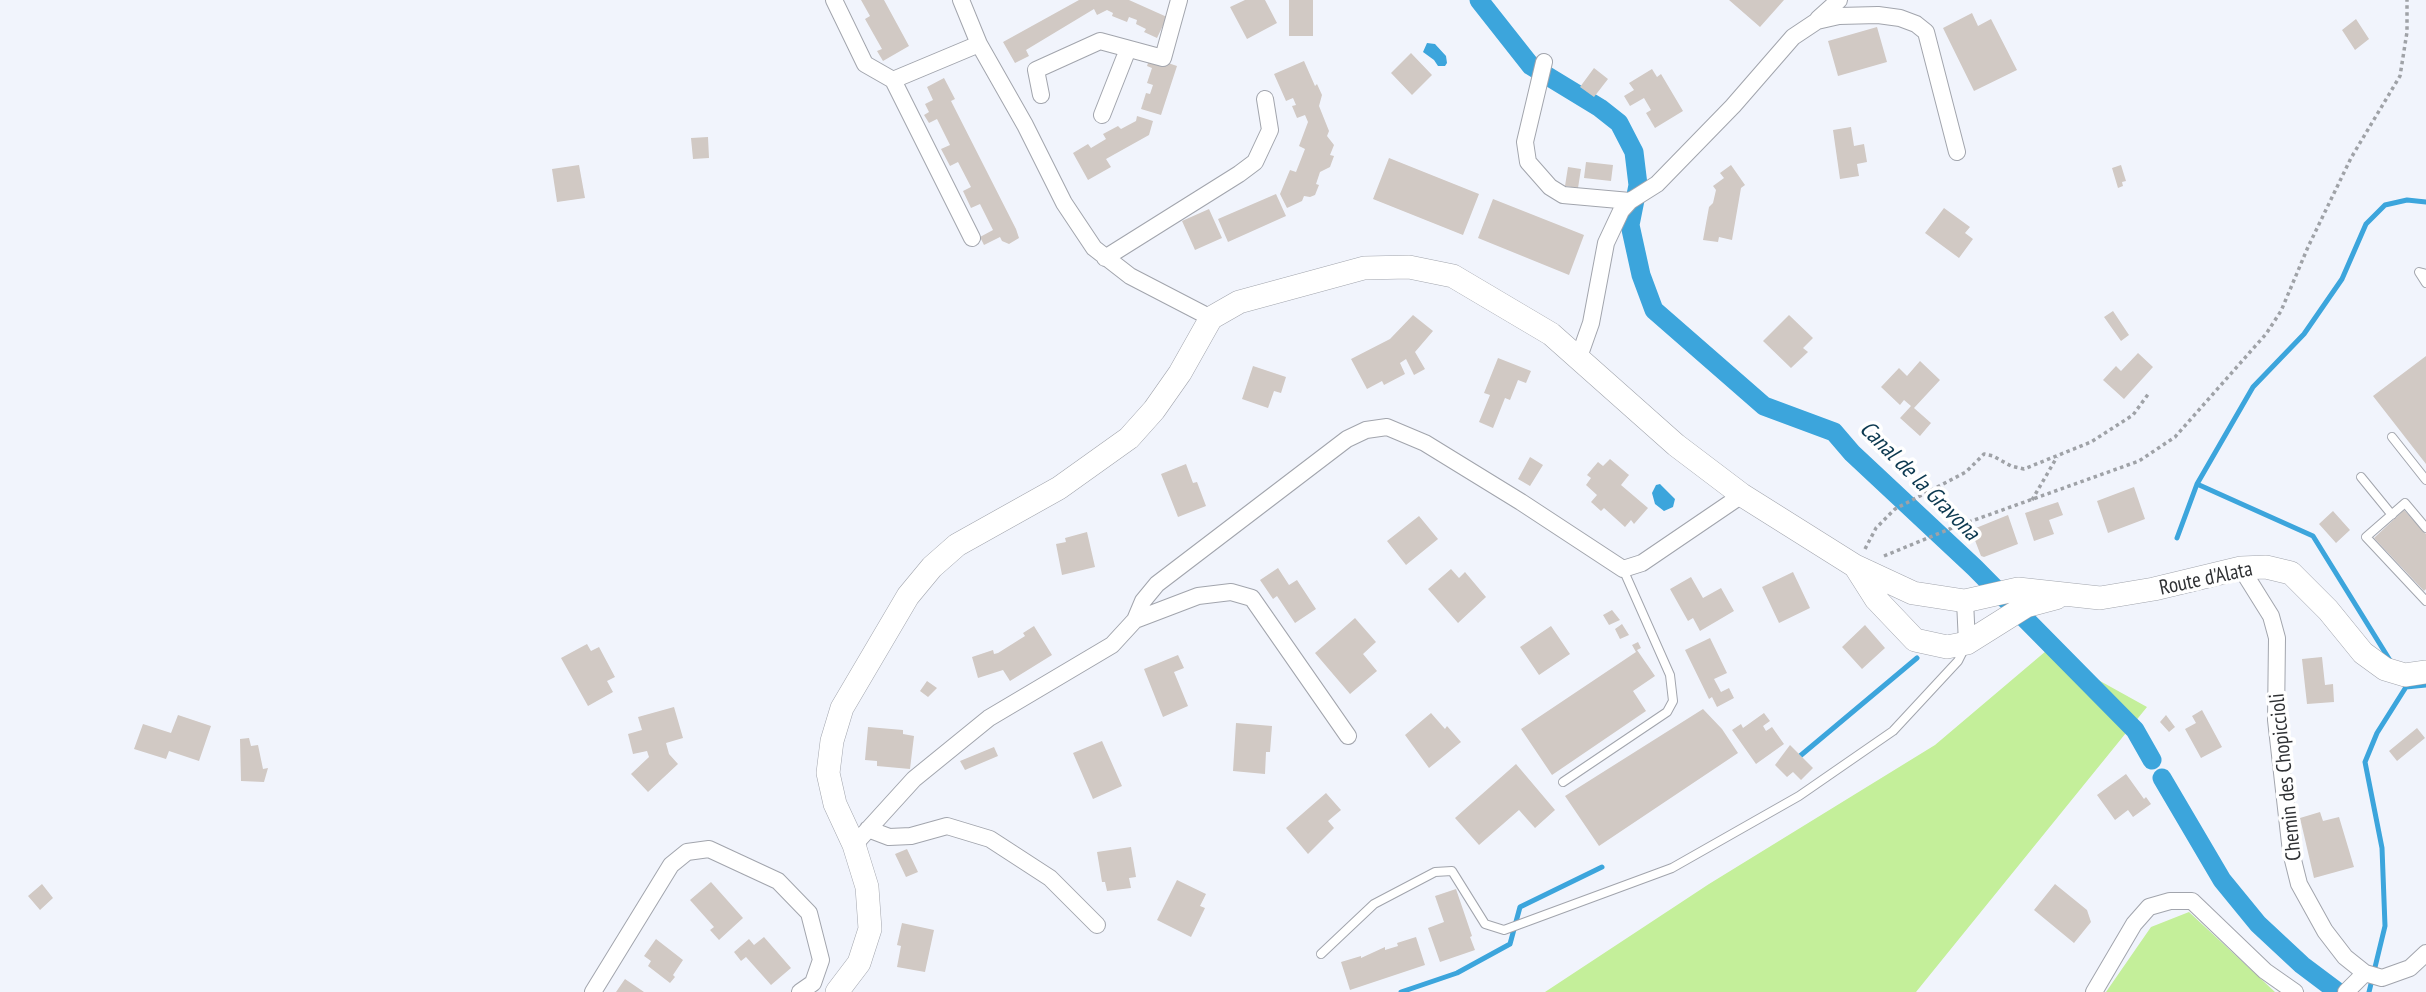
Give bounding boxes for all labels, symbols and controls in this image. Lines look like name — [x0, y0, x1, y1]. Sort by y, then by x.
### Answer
water label: Canal de la Gravona — [1853, 415, 1985, 547]
street label: Route d'Alata — [2157, 557, 2255, 601]
street label: Chemin des Chopiccioli — [2265, 692, 2307, 862]

